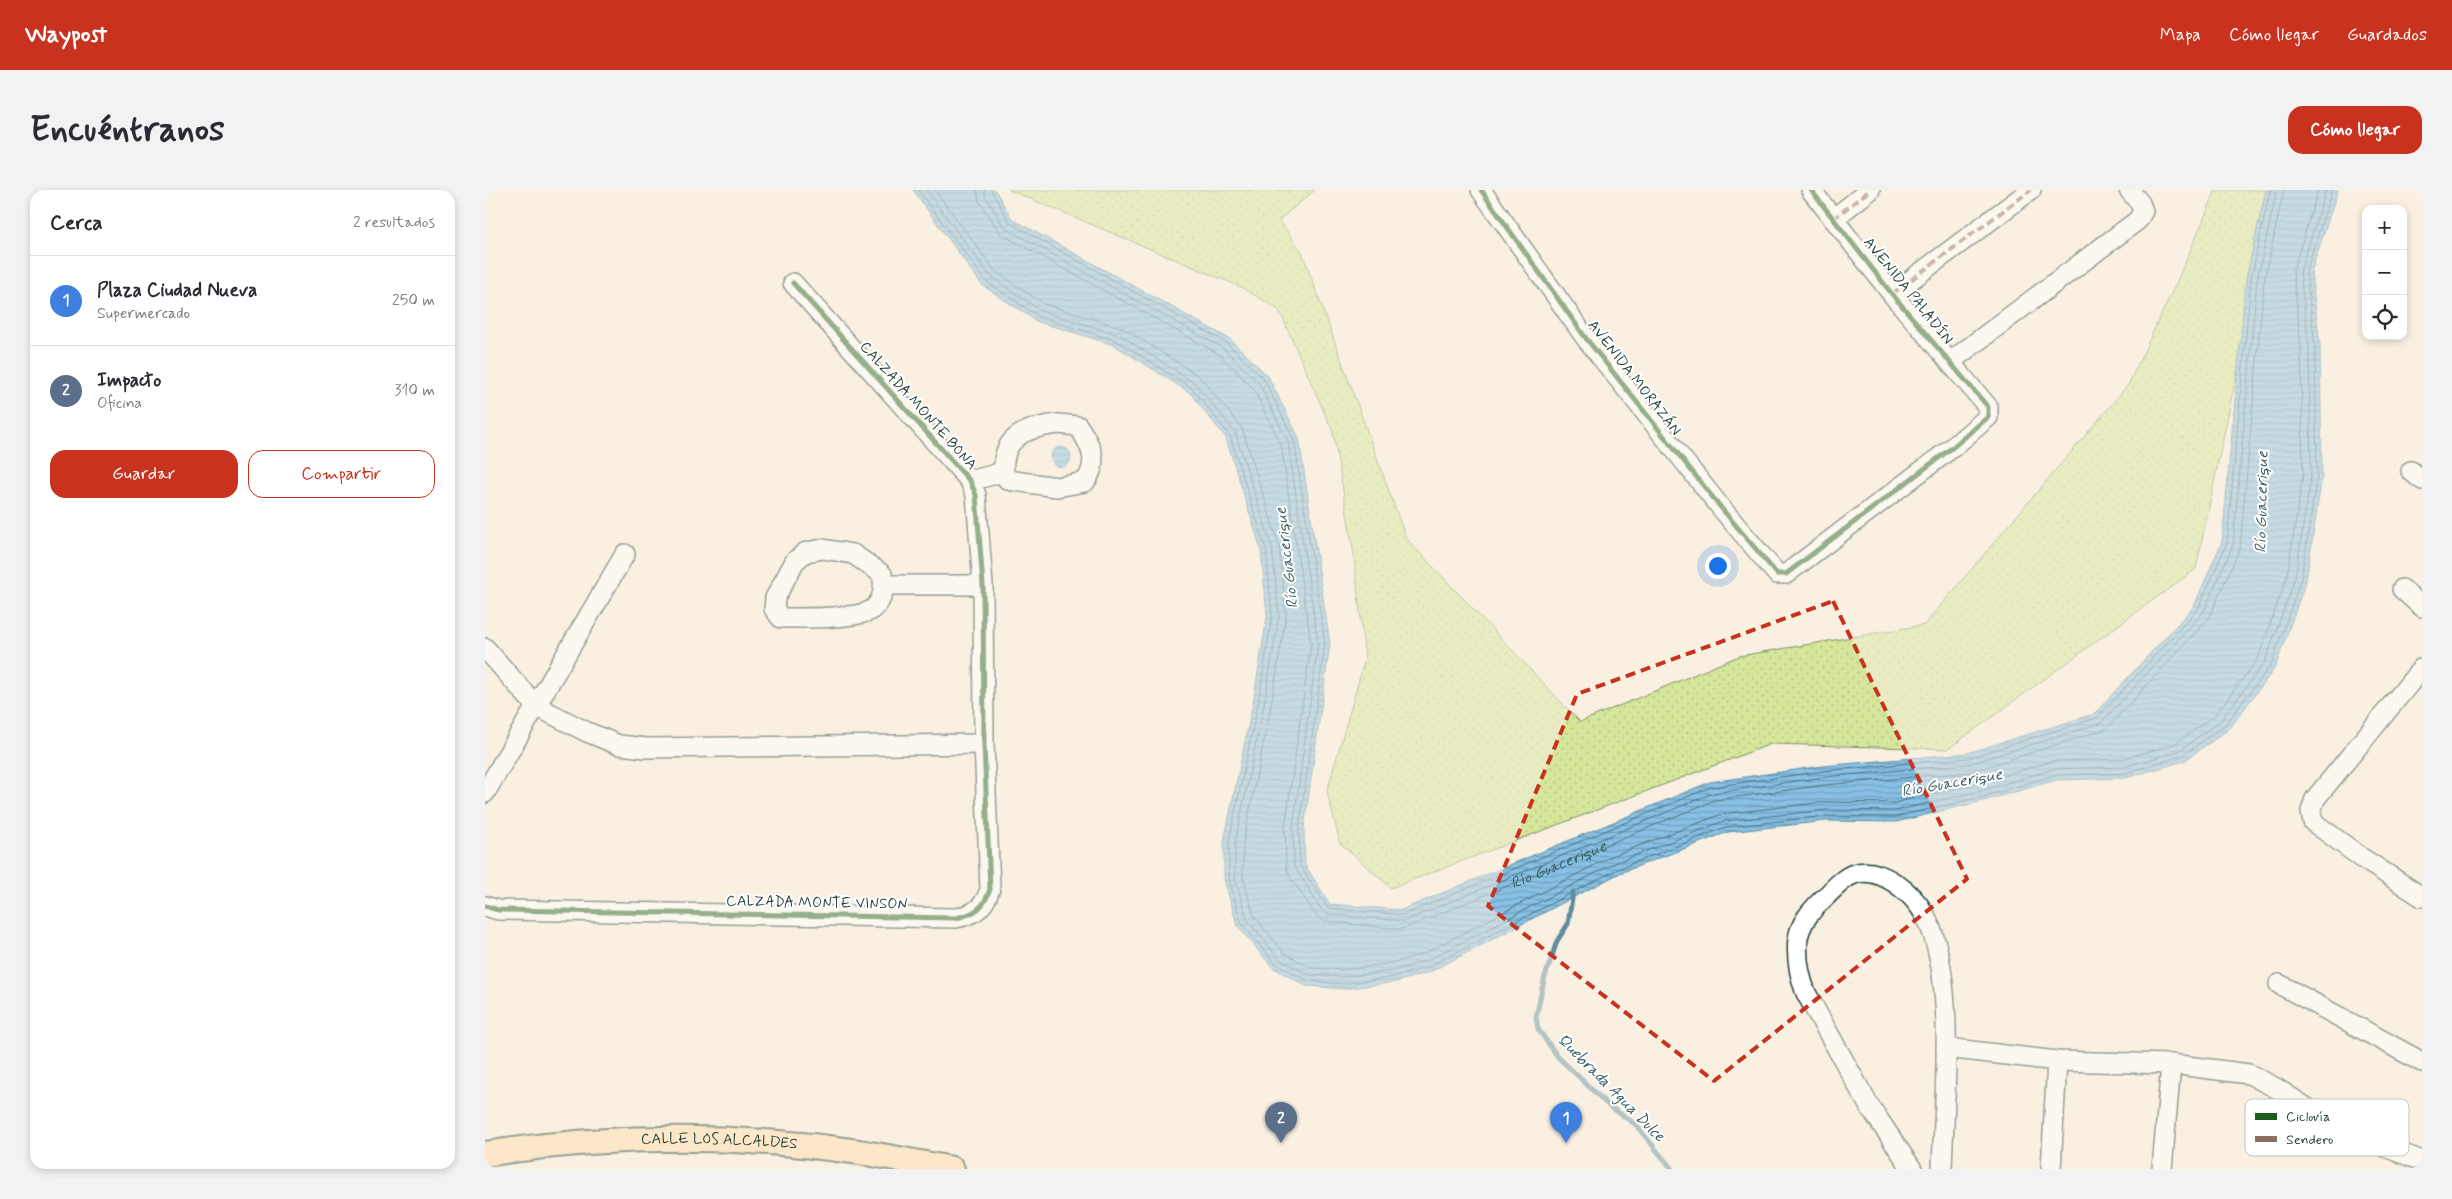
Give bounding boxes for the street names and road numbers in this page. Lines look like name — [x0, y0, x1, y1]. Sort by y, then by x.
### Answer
street label: AVENIDA PALADÍN — [1858, 233, 1958, 349]
street label: AVENIDA MORAZÁN — [1583, 316, 1686, 440]
street label: CALZADA MONTE BONA — [855, 337, 981, 475]
street label: CALZADA MONTE VINSON — [726, 891, 908, 915]
street label: CALLE LOS ALCALDES — [641, 1129, 798, 1155]

